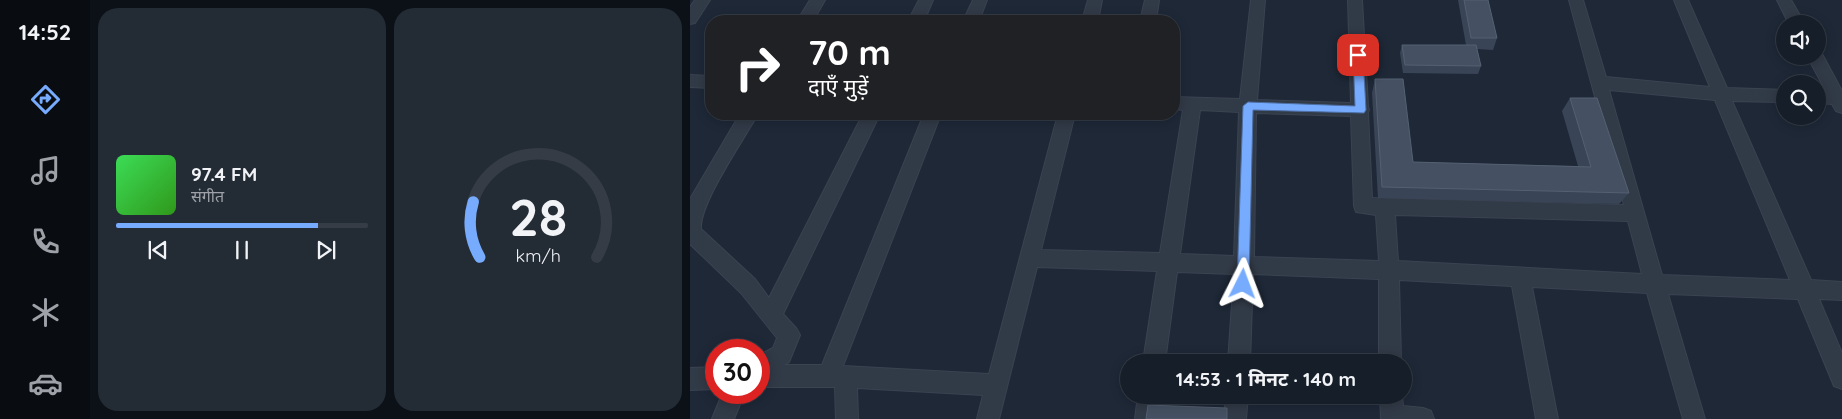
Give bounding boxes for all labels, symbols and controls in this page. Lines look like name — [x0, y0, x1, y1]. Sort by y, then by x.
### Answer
map controls — [1776, 15, 1826, 125]
button: sound — [1776, 15, 1826, 65]
text: 14:52 — [19, 18, 71, 46]
text: 70 m — [808, 30, 891, 74]
pin — [1337, 34, 1379, 76]
icon: right — [725, 35, 790, 100]
icon: arrive — [1344, 41, 1372, 69]
text: दाएँ मुड़ें — [808, 73, 868, 101]
button: search — [1776, 75, 1826, 125]
icon: directions — [28, 82, 63, 117]
icon: music — [28, 153, 63, 188]
text: 97.4 FM — [191, 162, 257, 186]
text: 28 — [509, 184, 567, 249]
text: संगीत — [191, 186, 224, 206]
icon: phone — [28, 224, 63, 259]
icon: previous — [144, 236, 172, 264]
icon: pause — [228, 236, 256, 264]
icon: next — [312, 236, 340, 264]
text: km/h — [515, 244, 561, 266]
position arrow — [1216, 257, 1268, 309]
icon: climate — [28, 295, 63, 330]
speed limit sign: 30 — [705, 339, 770, 404]
icon: car — [28, 366, 63, 401]
text: 14:53 · 1 मिनट · 140 m — [1176, 367, 1356, 391]

